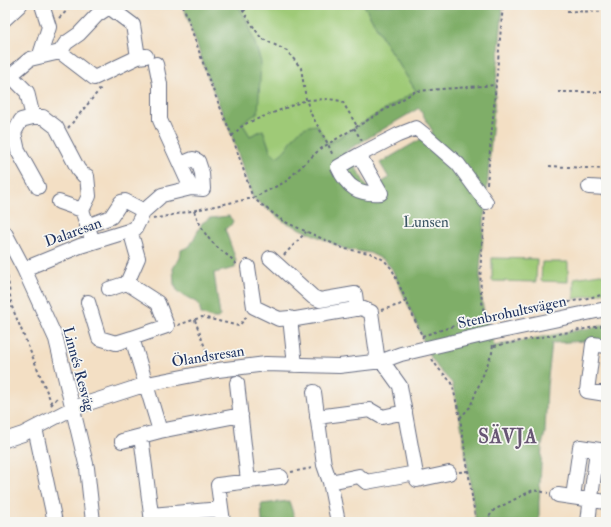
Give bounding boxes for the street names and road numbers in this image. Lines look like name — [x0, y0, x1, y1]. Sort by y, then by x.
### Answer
street label: Dalaresan — [42, 213, 105, 252]
street label: Stenbrohultsvägen — [456, 292, 568, 333]
street label: Linnés Resväg — [58, 325, 99, 414]
street label: Ölandsresan — [170, 340, 246, 372]

